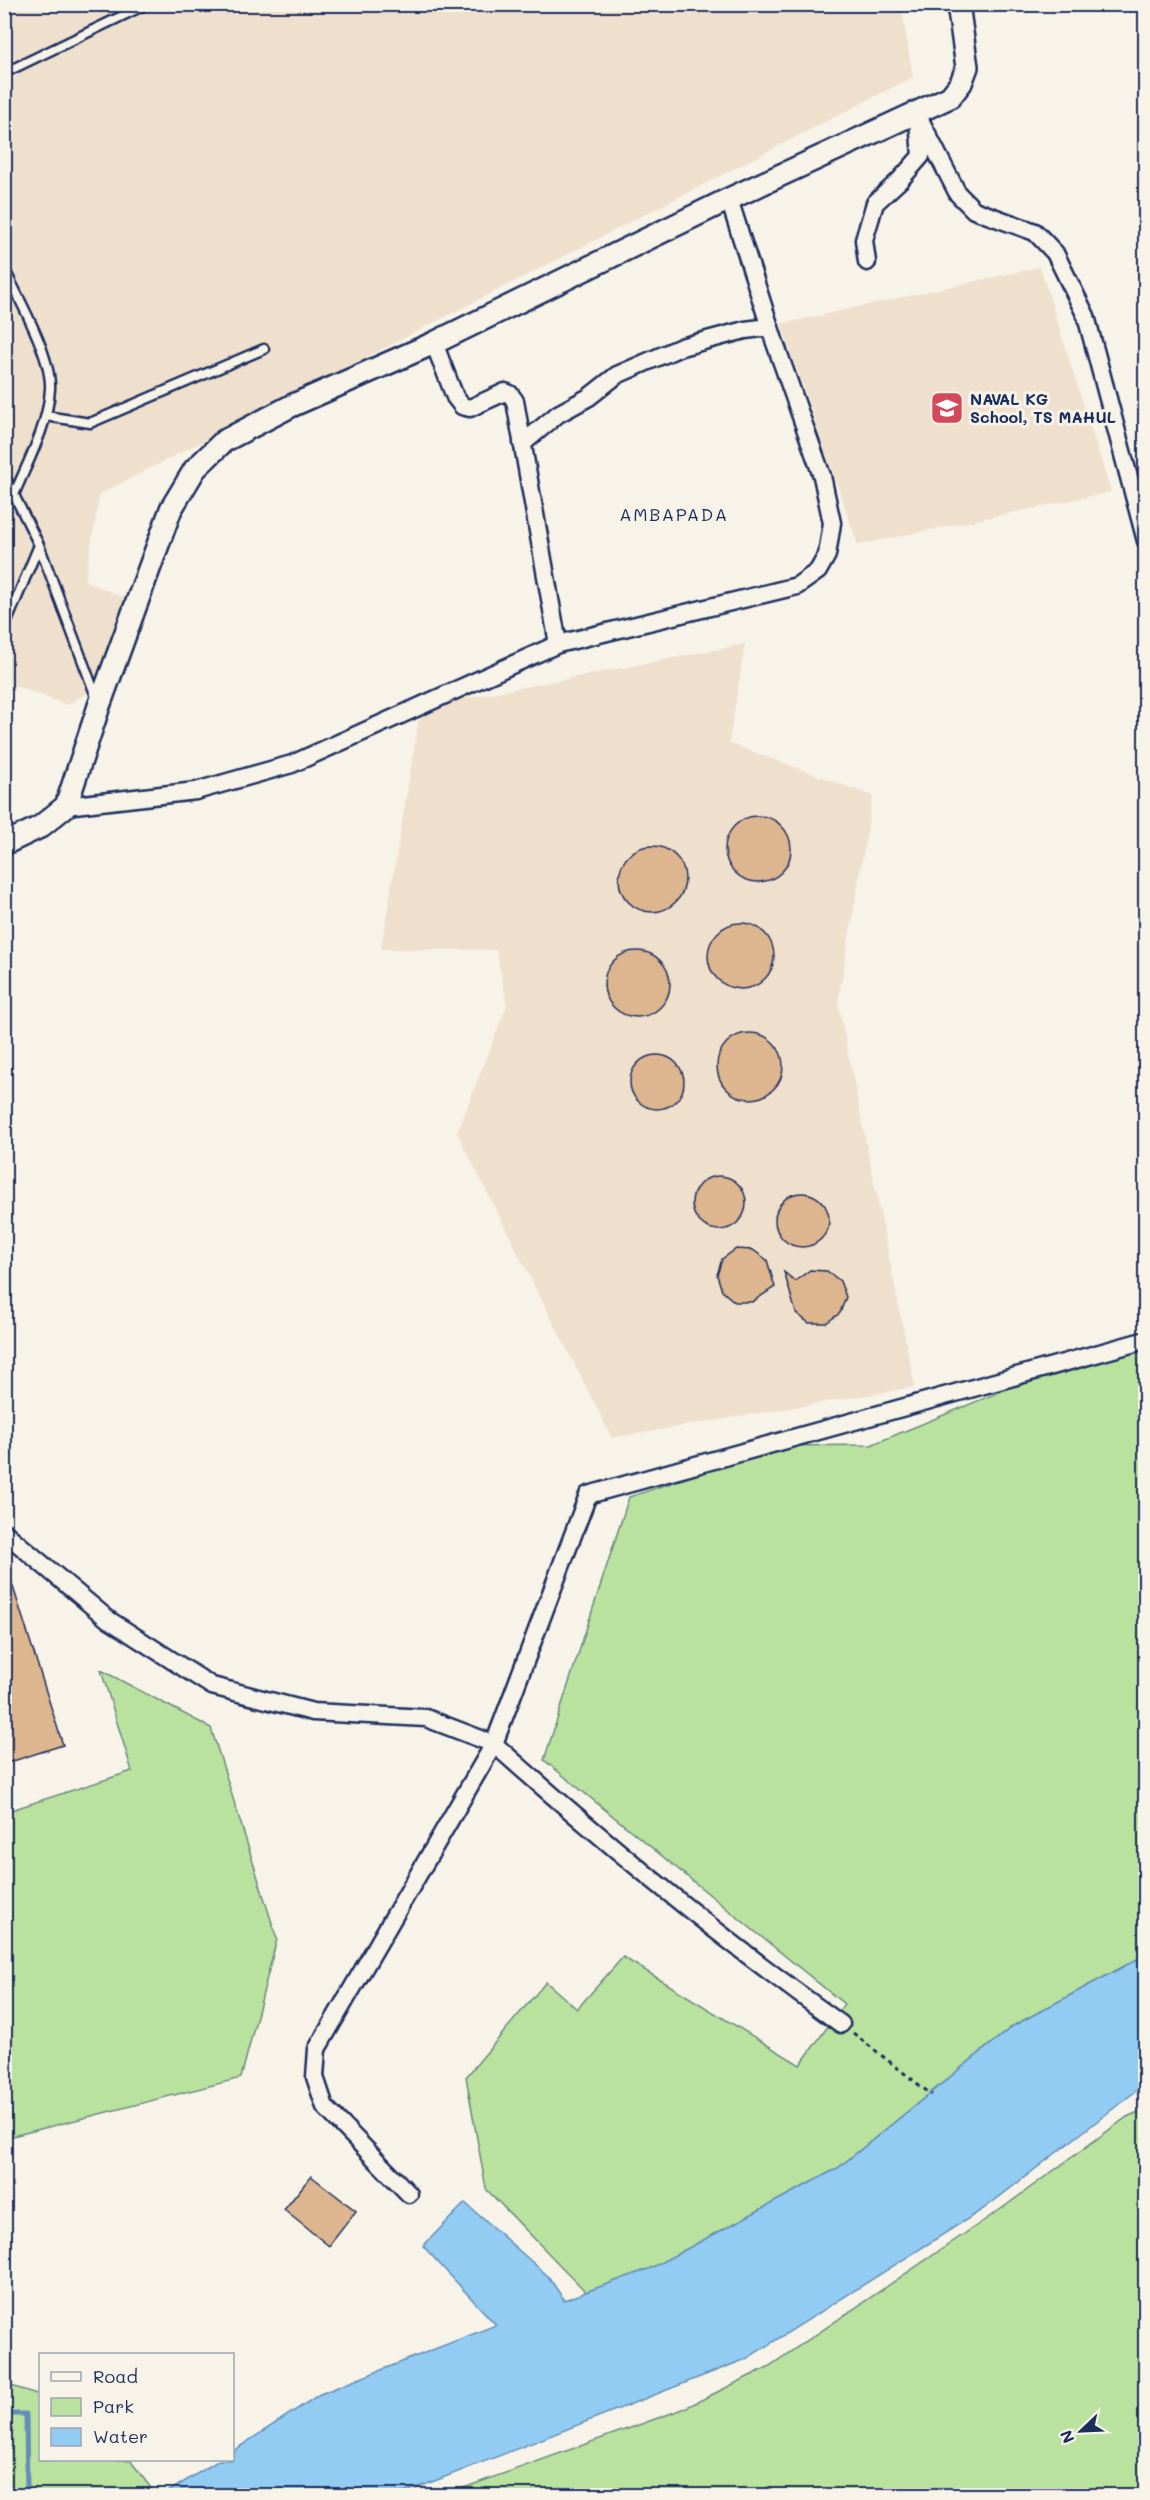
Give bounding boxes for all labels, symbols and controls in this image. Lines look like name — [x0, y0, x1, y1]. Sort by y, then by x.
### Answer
place label: NAVAL KG School, TS MAHUL — [970, 388, 1116, 427]
school or university icon: NAVAL KG School, TS MAHUL — [929, 390, 965, 426]
district label: AMBAPADA — [619, 502, 729, 526]
legend — [39, 2353, 234, 2461]
text: Road — [93, 2364, 138, 2388]
text: Park — [93, 2394, 134, 2418]
north arrow — [1051, 2401, 1111, 2461]
text: Water — [93, 2424, 148, 2448]
text: N — [1055, 2427, 1079, 2447]

